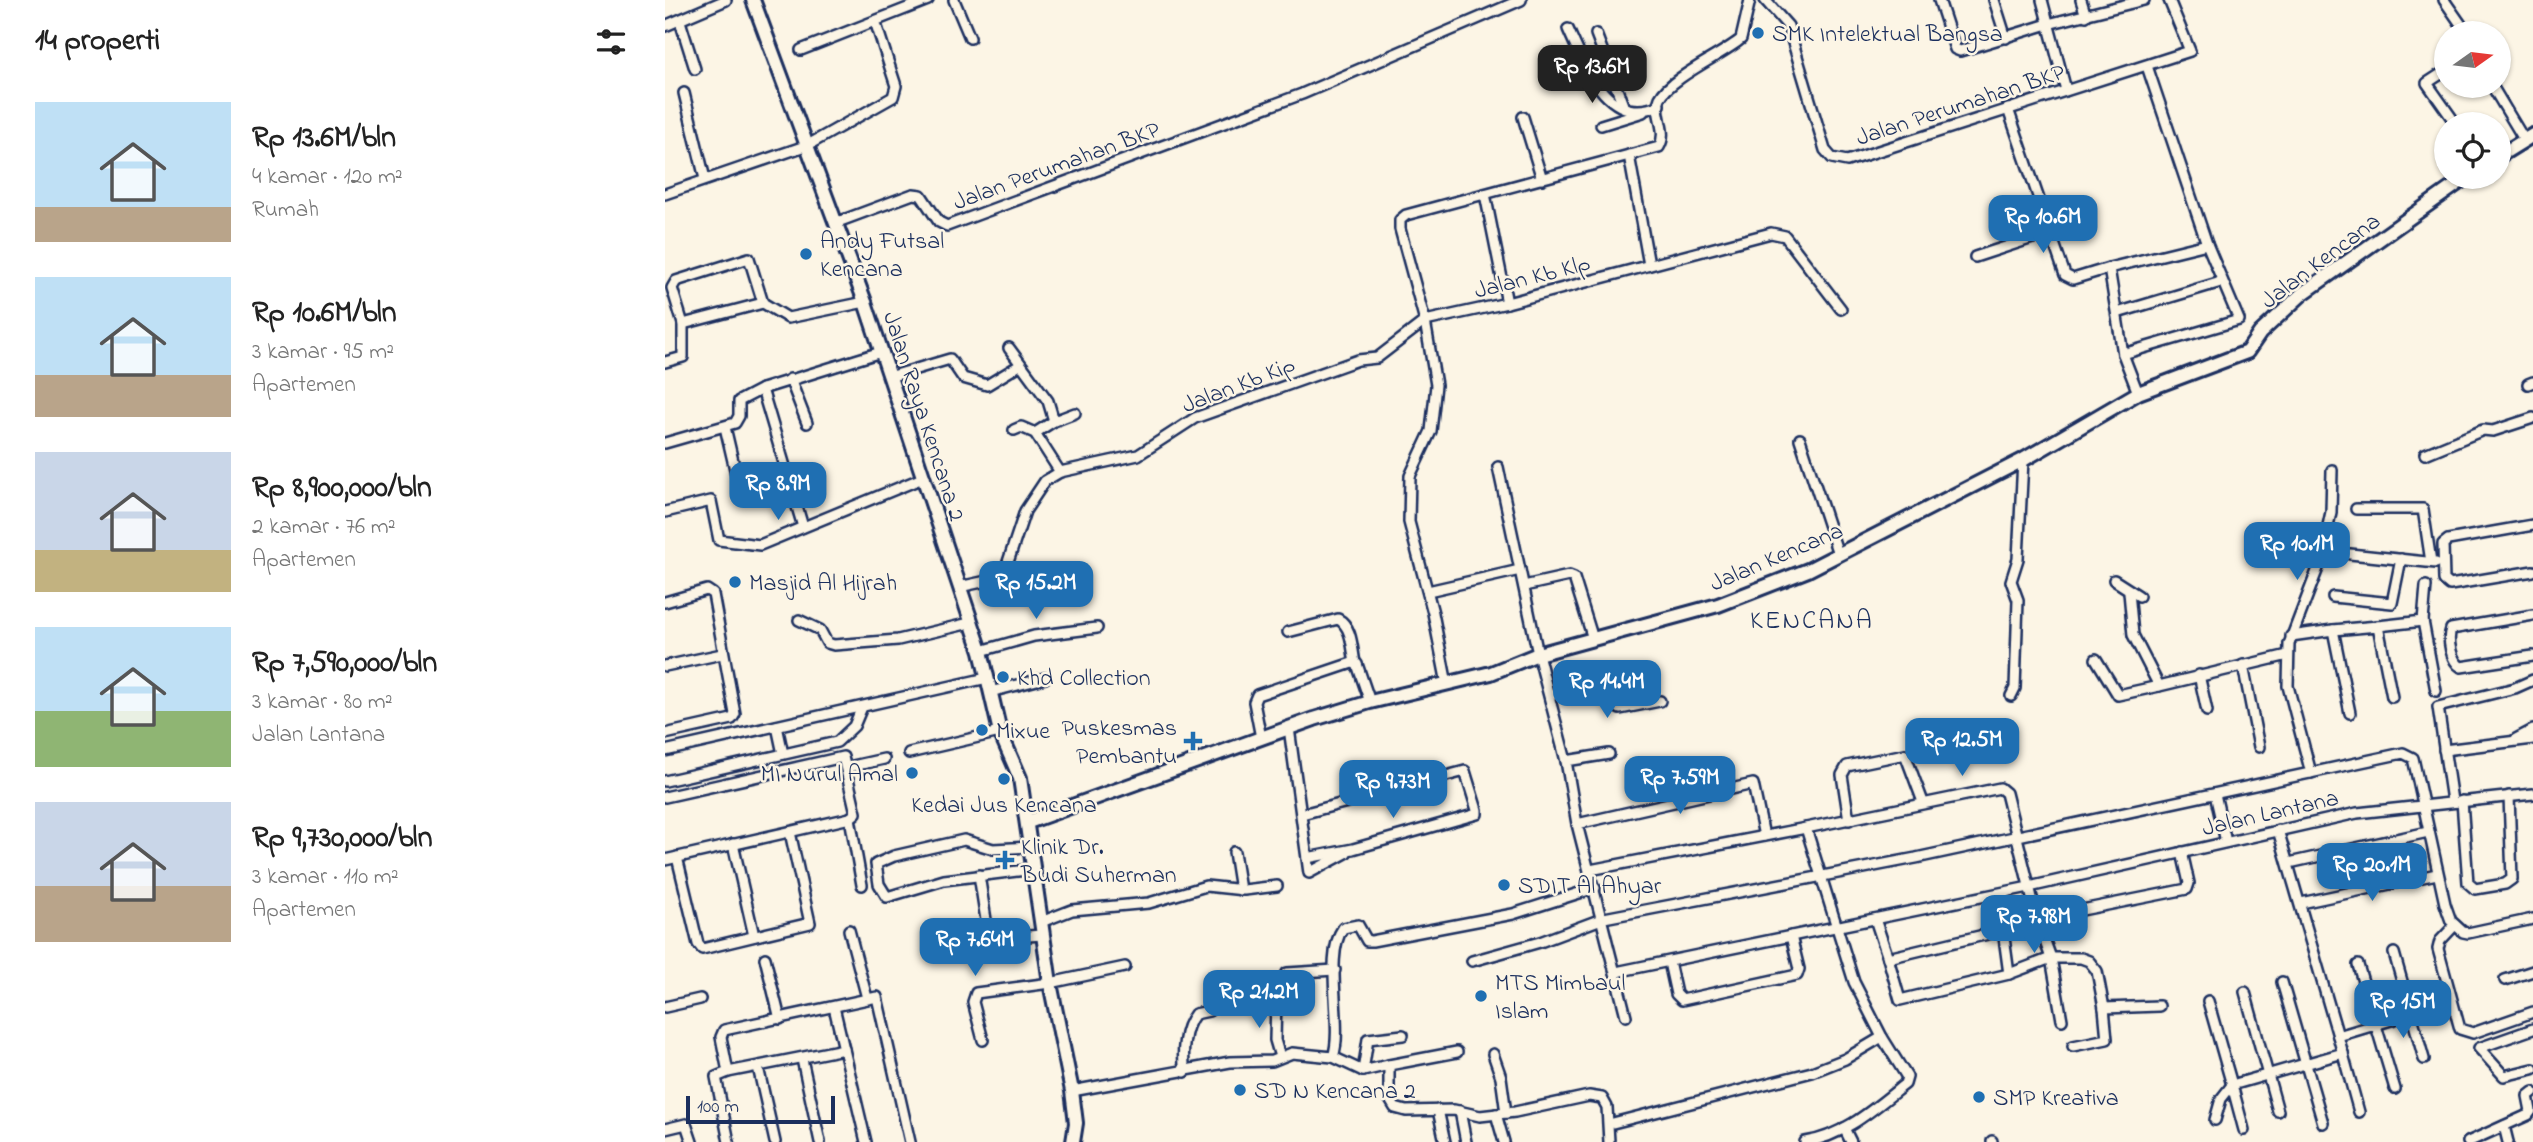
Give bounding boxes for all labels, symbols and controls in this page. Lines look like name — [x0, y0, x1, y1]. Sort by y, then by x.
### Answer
place label: SMK Intelektual Bangsa — [1772, 18, 2003, 53]
text: 14 properti — [35, 20, 160, 64]
north arrow — [2434, 21, 2511, 98]
map controls — [2434, 21, 2511, 189]
icon: filters — [592, 23, 630, 61]
marker: SMK Intelektual Bangsa — [1750, 25, 1766, 41]
pin: Rp 13.6M — [1520, 46, 1664, 105]
text: Rp 13.6M — [1554, 51, 1630, 84]
street label: Jalan Perumahan BKP — [1852, 56, 2070, 157]
button: locate — [2434, 112, 2511, 189]
street label: Jalan Perumahan BKP — [949, 113, 1166, 221]
text: Rp 13.6M/bln — [252, 117, 396, 161]
icon: home — [91, 130, 175, 214]
text: 4 kamar · 120 m² — [252, 161, 403, 194]
text: Rumah — [252, 194, 319, 227]
pin: Rp 10.6M — [1971, 196, 2115, 255]
text: Rp 10.6M — [2004, 201, 2082, 234]
street label: Jalan Kencana — [2254, 205, 2389, 319]
place label: Andy Futsal Kencana — [820, 225, 944, 288]
marker: Andy Futsal Kencana — [798, 246, 814, 262]
street label: Jalan Kb Klp — [1471, 247, 1594, 310]
text: Rp 10.6M/bln — [252, 292, 397, 336]
icon: home — [91, 305, 175, 389]
street label: Jalan Raya Kencana 2 — [871, 307, 973, 527]
text: 3 kamar · 95 m² — [252, 336, 394, 369]
street label: Jalan Kb Kip — [1177, 349, 1301, 424]
text: Apartemen — [252, 369, 356, 402]
pin: Rp 8.9M — [713, 462, 843, 522]
text: Rp 8,900,000/bln — [252, 467, 432, 511]
text: Rp 8.9M — [745, 468, 811, 501]
icon: home — [91, 480, 175, 564]
text: 2 kamar · 76 m² — [252, 511, 396, 544]
street label: Jalan Kencana — [1705, 514, 1849, 602]
pin: Rp 10.1M — [2225, 522, 2369, 582]
text: Rp 10.1M — [2260, 528, 2334, 561]
text: Apartemen — [252, 544, 356, 577]
pin: Rp 15.2M — [964, 562, 1108, 621]
place label: Masjid Al Hijrah — [749, 567, 897, 602]
text: Rp 15.2M — [995, 567, 1077, 600]
marker: Masjid Al Hijrah — [727, 574, 743, 590]
district label: KENCANA — [1750, 603, 1874, 641]
text: Rp 7,590,000/bln — [252, 642, 437, 686]
icon: home — [91, 655, 175, 739]
pin: Rp 14.4M — [1535, 660, 1679, 720]
place label: Khd Collection — [1017, 662, 1151, 697]
text: Rp 14.4M — [1569, 666, 1645, 699]
marker: Khd Collection — [995, 669, 1011, 685]
text: 3 kamar · 80 m² — [252, 686, 393, 719]
place label: Puskesmas Pembantu — [1061, 712, 1177, 775]
place label: Mixue — [996, 715, 1050, 750]
pin: Rp 12.5M — [1890, 718, 2034, 778]
text: Jalan Lantana — [252, 719, 385, 752]
marker: Mixue — [974, 722, 990, 738]
text: Rp 12.5M — [1921, 724, 2003, 757]
marker: Puskesmas Pembantu — [1183, 731, 1203, 751]
pin: Rp 7.59M — [1608, 756, 1752, 816]
place label: MI Nurul Amal — [760, 758, 898, 793]
pin: Rp 9.73M — [1321, 760, 1465, 820]
text: Rp 7.59M — [1640, 762, 1720, 795]
marker: MI Nurul Amal — [904, 765, 920, 781]
text: Rp 9.73M — [1355, 766, 1431, 799]
marker: Kedai Jus Kencana — [996, 771, 1012, 787]
street label: Jalan Lantana — [2199, 782, 2342, 847]
place label: Kedai Jus Kencana — [911, 789, 1097, 824]
text: Rp 9,730,000/bln — [252, 817, 432, 861]
icon: home — [91, 830, 175, 914]
place label: Klinik Dr. Budi Suherman — [1020, 831, 1177, 894]
pin: Rp 20.1M — [2300, 844, 2444, 903]
text: Rp 20.1M — [2333, 849, 2411, 882]
marker: Klinik Dr. Budi Suherman — [995, 850, 1015, 870]
text: 3 kamar · 110 m² — [252, 861, 399, 894]
place label: SDIT Al Ahyar — [1518, 870, 1662, 906]
marker: SDIT Al Ahyar — [1496, 877, 1512, 893]
text: Apartemen — [252, 894, 356, 927]
pin: Rp 7.98M — [1962, 895, 2106, 955]
text: Rp 7.98M — [1997, 901, 2071, 934]
pin: Rp 7.64M — [903, 918, 1047, 978]
text: Rp 7.64M — [936, 924, 1014, 957]
place label: MTS Mimbaul Islam — [1495, 967, 1626, 1030]
pin: Rp 21.2M — [1187, 970, 1331, 1030]
text: Rp 21.2M — [1219, 976, 1299, 1009]
pin: Rp 15M — [2346, 981, 2460, 1040]
text: Rp 15M — [2370, 986, 2436, 1019]
marker: MTS Mimbaul Islam — [1473, 988, 1489, 1004]
place label: SD N Kencana 2 — [1254, 1075, 1416, 1110]
marker: SD N Kencana 2 — [1232, 1082, 1248, 1098]
place label: SMP Kreativa — [1993, 1082, 2119, 1117]
marker: SMP Kreativa — [1971, 1089, 1987, 1105]
scale bar — [686, 1093, 835, 1125]
text: 100 m — [697, 1094, 739, 1121]

